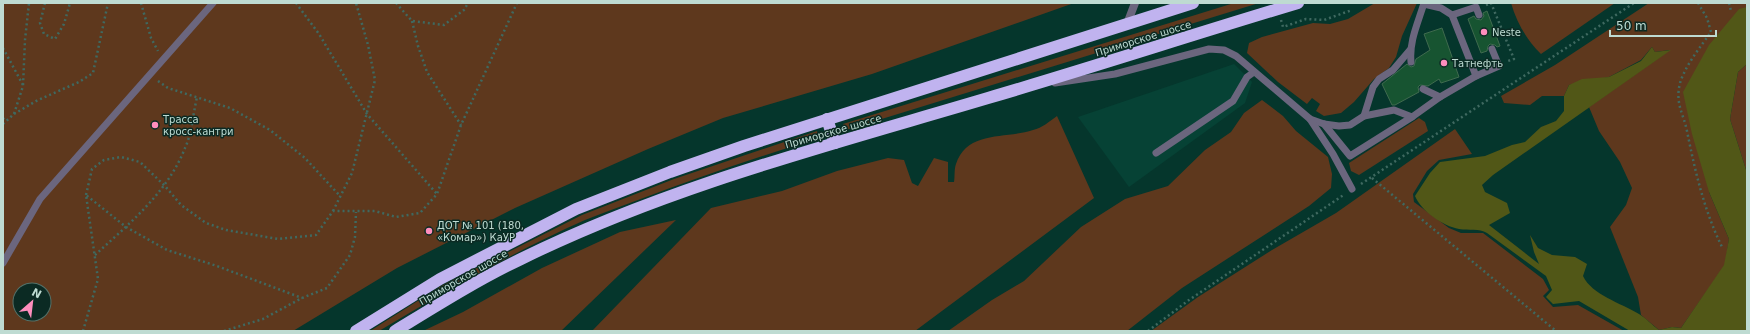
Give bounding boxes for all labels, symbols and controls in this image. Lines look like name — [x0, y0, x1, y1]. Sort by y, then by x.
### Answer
scale bar — [1610, 12, 1716, 38]
street label: Приморское шоссе — [1094, 19, 1192, 58]
text: 50 m — [1616, 19, 1647, 33]
marker: Neste — [1479, 27, 1489, 37]
place label: Neste — [1492, 27, 1521, 38]
marker: Татнефть — [1439, 58, 1449, 68]
place label: Татнефть — [1451, 58, 1503, 69]
street label: Приморское шоссе — [784, 112, 883, 151]
place label: Трасса кросс-кантри — [162, 114, 234, 137]
marker: Трасса кросс-кантри — [150, 120, 160, 130]
place label: ДОТ № 101 (180, «Комар») КаУР — [437, 220, 524, 243]
marker: ДОТ № 101 (180, «Комар») КаУР — [424, 226, 434, 236]
street label: Приморское шоссе — [417, 248, 509, 307]
north arrow — [12, 282, 52, 322]
text: N — [29, 286, 44, 302]

